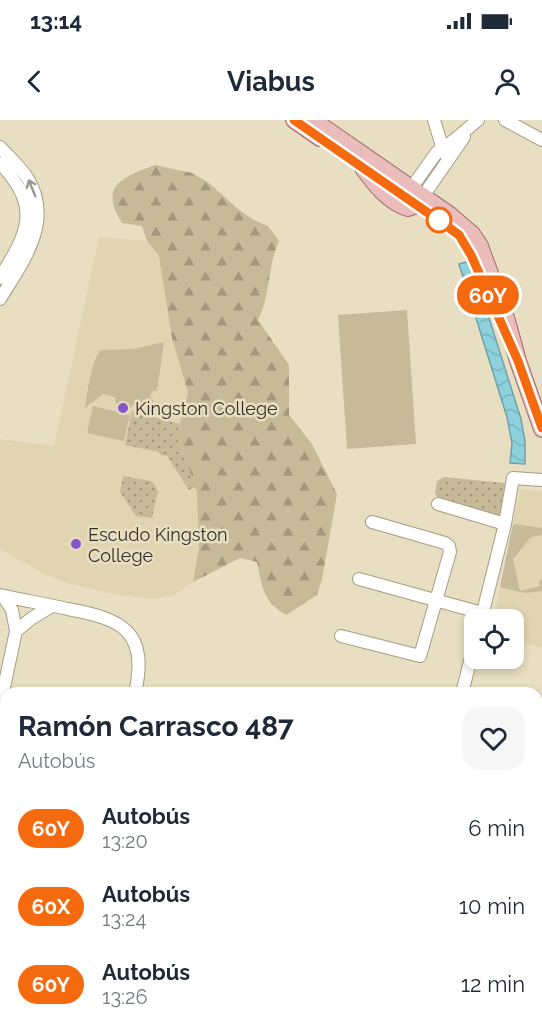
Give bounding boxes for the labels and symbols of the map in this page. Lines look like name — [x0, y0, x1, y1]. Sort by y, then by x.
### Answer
one-way arrow — [26, 180, 37, 198]
unlabelled marker — [426, 207, 452, 233]
line badge: 60Y — [454, 276, 522, 315]
place label: Kingston College — [135, 398, 278, 419]
marker: Kingston College — [116, 401, 130, 415]
place label: Escudo Kingston College — [88, 524, 228, 566]
marker: Escudo Kingston College — [69, 537, 83, 551]

